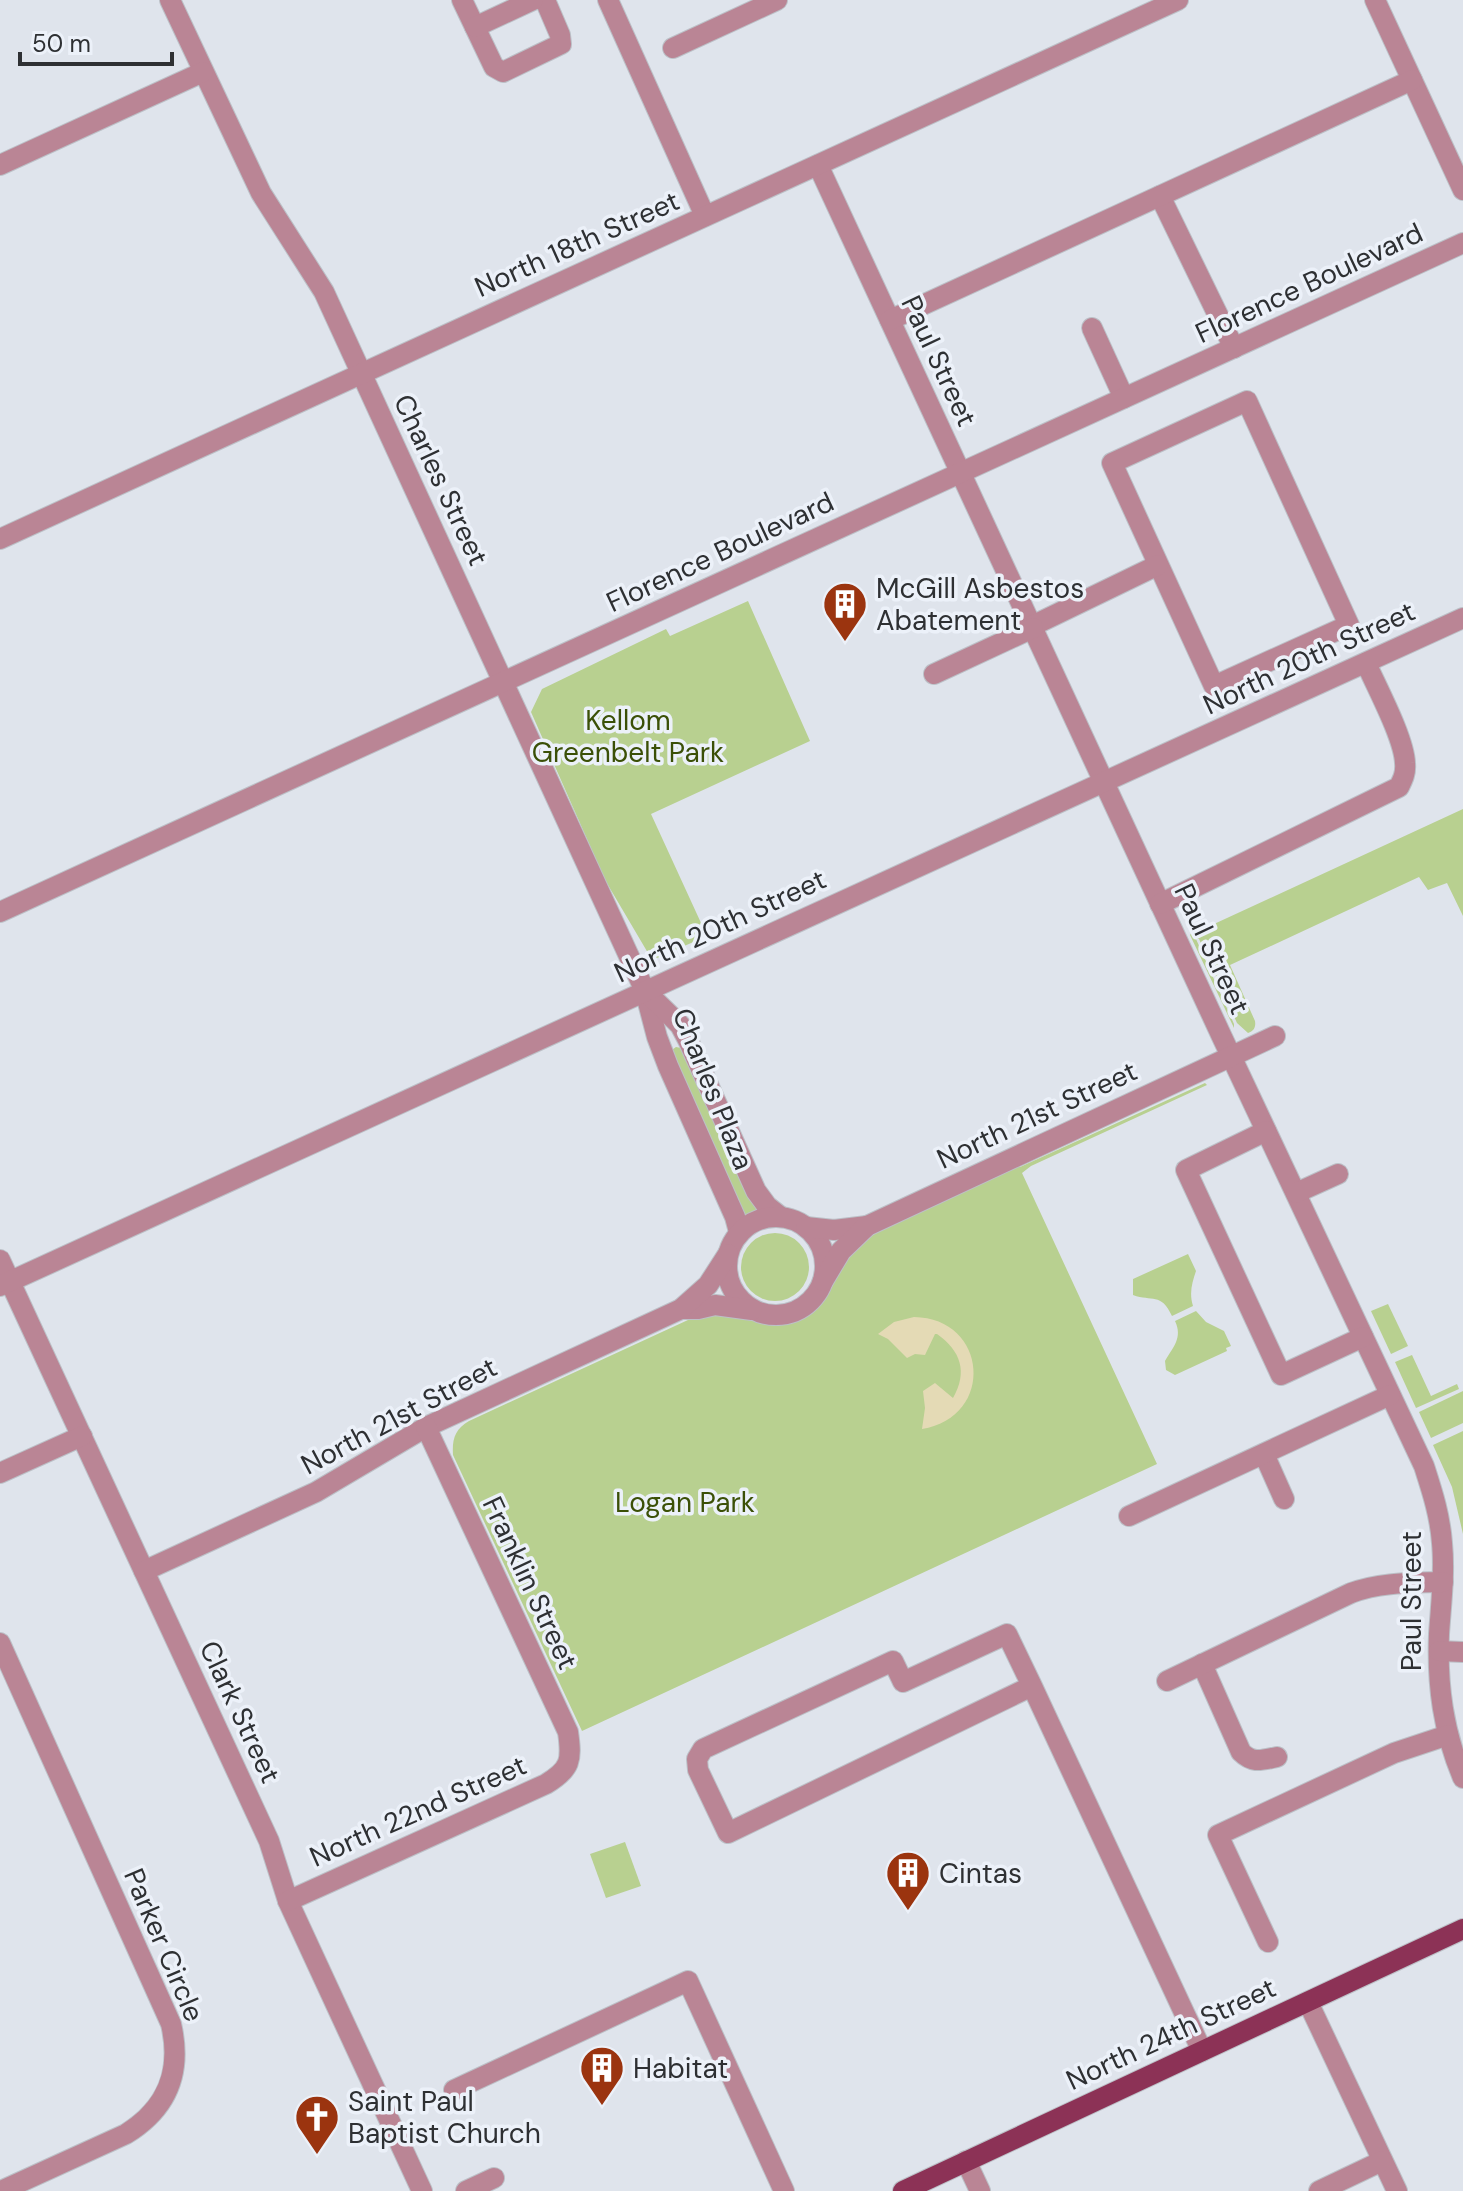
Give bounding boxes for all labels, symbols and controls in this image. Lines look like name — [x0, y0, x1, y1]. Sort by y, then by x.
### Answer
scale bar — [20, 16, 172, 66]
text: 50 m — [32, 28, 91, 59]
street label: North 18th Street — [469, 182, 685, 306]
street label: Florence Boulevard — [1189, 214, 1429, 352]
street label: Paul Street — [893, 290, 985, 432]
street label: Charles Street — [385, 388, 497, 572]
street label: Florence Boulevard — [600, 483, 840, 621]
place label: McGill Asbestos Abatement — [876, 570, 1084, 639]
building icon: McGill Asbestos Abatement — [821, 580, 869, 643]
street label: North 20th Street — [1197, 593, 1421, 723]
park label: Kellom Greenbelt Park — [532, 702, 724, 771]
street label: North 20th Street — [608, 861, 832, 991]
street label: Paul Street — [1166, 878, 1258, 1020]
street label: Charles Plaza — [664, 1003, 762, 1175]
street label: North 21st Street — [931, 1052, 1143, 1178]
street label: North 21st Street — [295, 1349, 503, 1483]
park label: Logan Park — [615, 1484, 755, 1521]
street label: Franklin Street — [474, 1491, 586, 1675]
street label: Paul Street — [1393, 1531, 1430, 1671]
street label: Clark Street — [191, 1635, 289, 1789]
street label: North 22nd Street — [304, 1747, 532, 1875]
building icon: Cintas — [884, 1849, 932, 1912]
place label: Cintas — [939, 1855, 1022, 1892]
street label: Parker Circle — [115, 1863, 213, 2027]
street label: North 24th Street — [1060, 1969, 1282, 2099]
building icon: Habitat — [578, 2044, 626, 2107]
place label: Habitat — [633, 2050, 728, 2087]
place label: Saint Paul Baptist Church — [348, 2083, 541, 2152]
church icon: Saint Paul Baptist Church — [293, 2093, 341, 2156]

